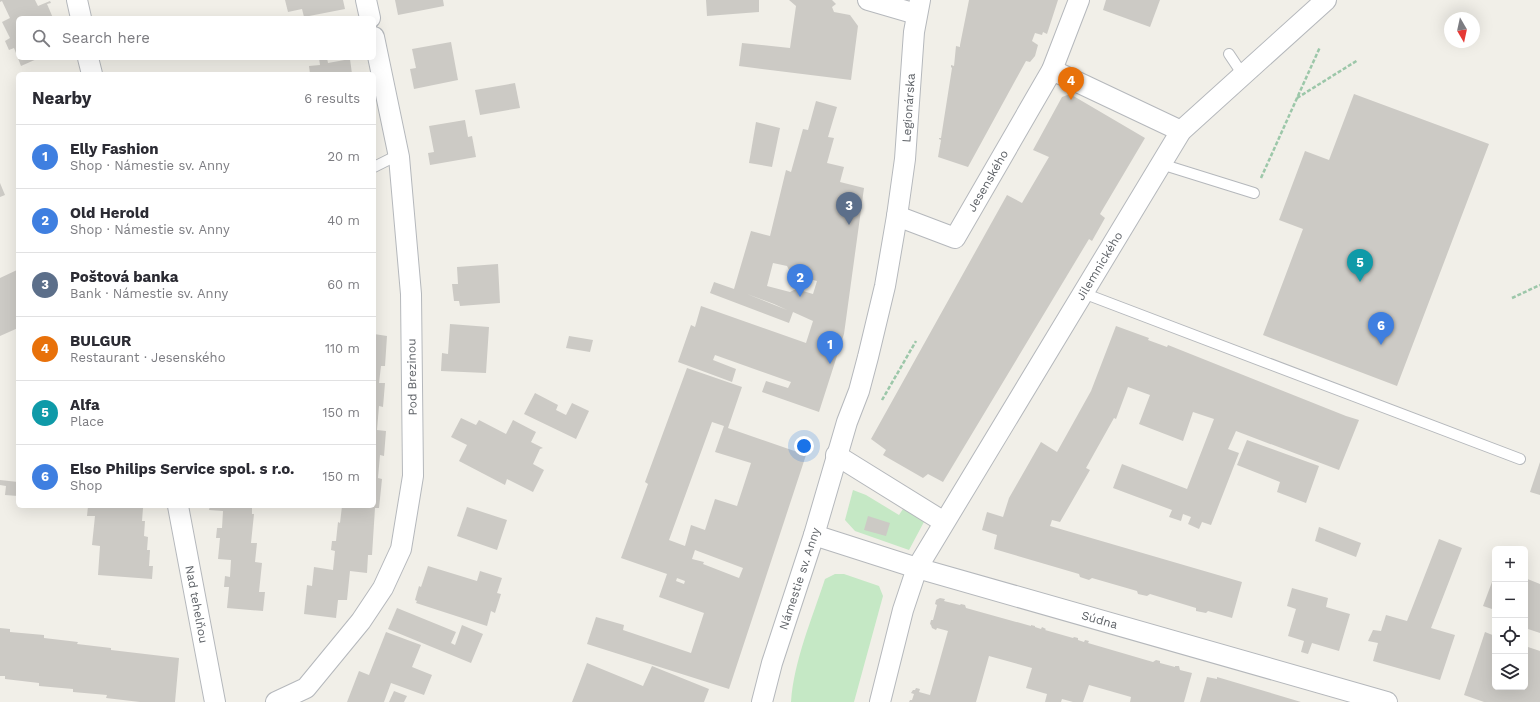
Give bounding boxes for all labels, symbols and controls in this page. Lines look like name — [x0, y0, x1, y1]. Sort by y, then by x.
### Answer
north arrow — [1444, 12, 1480, 48]
search box — [16, 16, 376, 60]
icon: search — [30, 27, 52, 49]
text: Search here — [62, 29, 150, 47]
pin: 4 — [1058, 67, 1084, 100]
street label: Legionárska — [899, 72, 918, 143]
text: Nearby — [32, 88, 91, 108]
text: 6 results — [304, 91, 360, 106]
text: Elly Fashion — [70, 140, 159, 158]
street label: Jesenského — [965, 148, 1011, 214]
text: 1 — [42, 149, 48, 164]
text: 20 m — [328, 149, 360, 164]
text: Shop · Námestie sv. Anny — [70, 158, 230, 173]
pin: 3 — [836, 192, 862, 225]
text: Old Herold — [70, 204, 149, 222]
text: 2 — [41, 213, 49, 228]
text: 40 m — [327, 213, 360, 228]
text: Shop · Námestie sv. Anny — [70, 222, 230, 237]
street label: Jilemnického — [1073, 229, 1126, 303]
pin: 5 — [1347, 249, 1373, 282]
pin: 2 — [787, 264, 813, 297]
text: Poštová banka — [70, 268, 179, 286]
text: 3 — [41, 277, 49, 292]
text: 60 m — [327, 277, 360, 292]
text: Bank · Námestie sv. Anny — [70, 286, 228, 301]
pin: 6 — [1368, 312, 1394, 345]
pin: 1 — [817, 331, 843, 364]
text: BULGUR — [70, 332, 131, 350]
street label: Pod Brezinou — [404, 338, 420, 416]
text: 4 — [41, 341, 49, 356]
text: 110 m — [325, 341, 360, 356]
text: Restaurant · Jesenského — [70, 350, 225, 365]
text: Alfa — [70, 396, 100, 414]
text: 5 — [41, 405, 49, 420]
text: 150 m — [322, 405, 360, 420]
text: Place — [70, 414, 104, 429]
your location — [794, 436, 814, 456]
text: Elso Philips Service spol. s r.o. — [70, 460, 294, 478]
text: 6 — [41, 469, 49, 484]
text: 150 m — [322, 469, 360, 484]
text: Shop — [70, 478, 102, 493]
street label: Námestie sv. Anny — [776, 525, 823, 632]
map controls — [1492, 546, 1528, 690]
button: + — [1492, 546, 1528, 582]
street label: Nad tehelňou — [182, 564, 211, 644]
button: − — [1492, 582, 1528, 618]
street label: Súdna — [1080, 608, 1119, 632]
button: locate — [1492, 618, 1528, 654]
button: layers — [1492, 654, 1528, 690]

